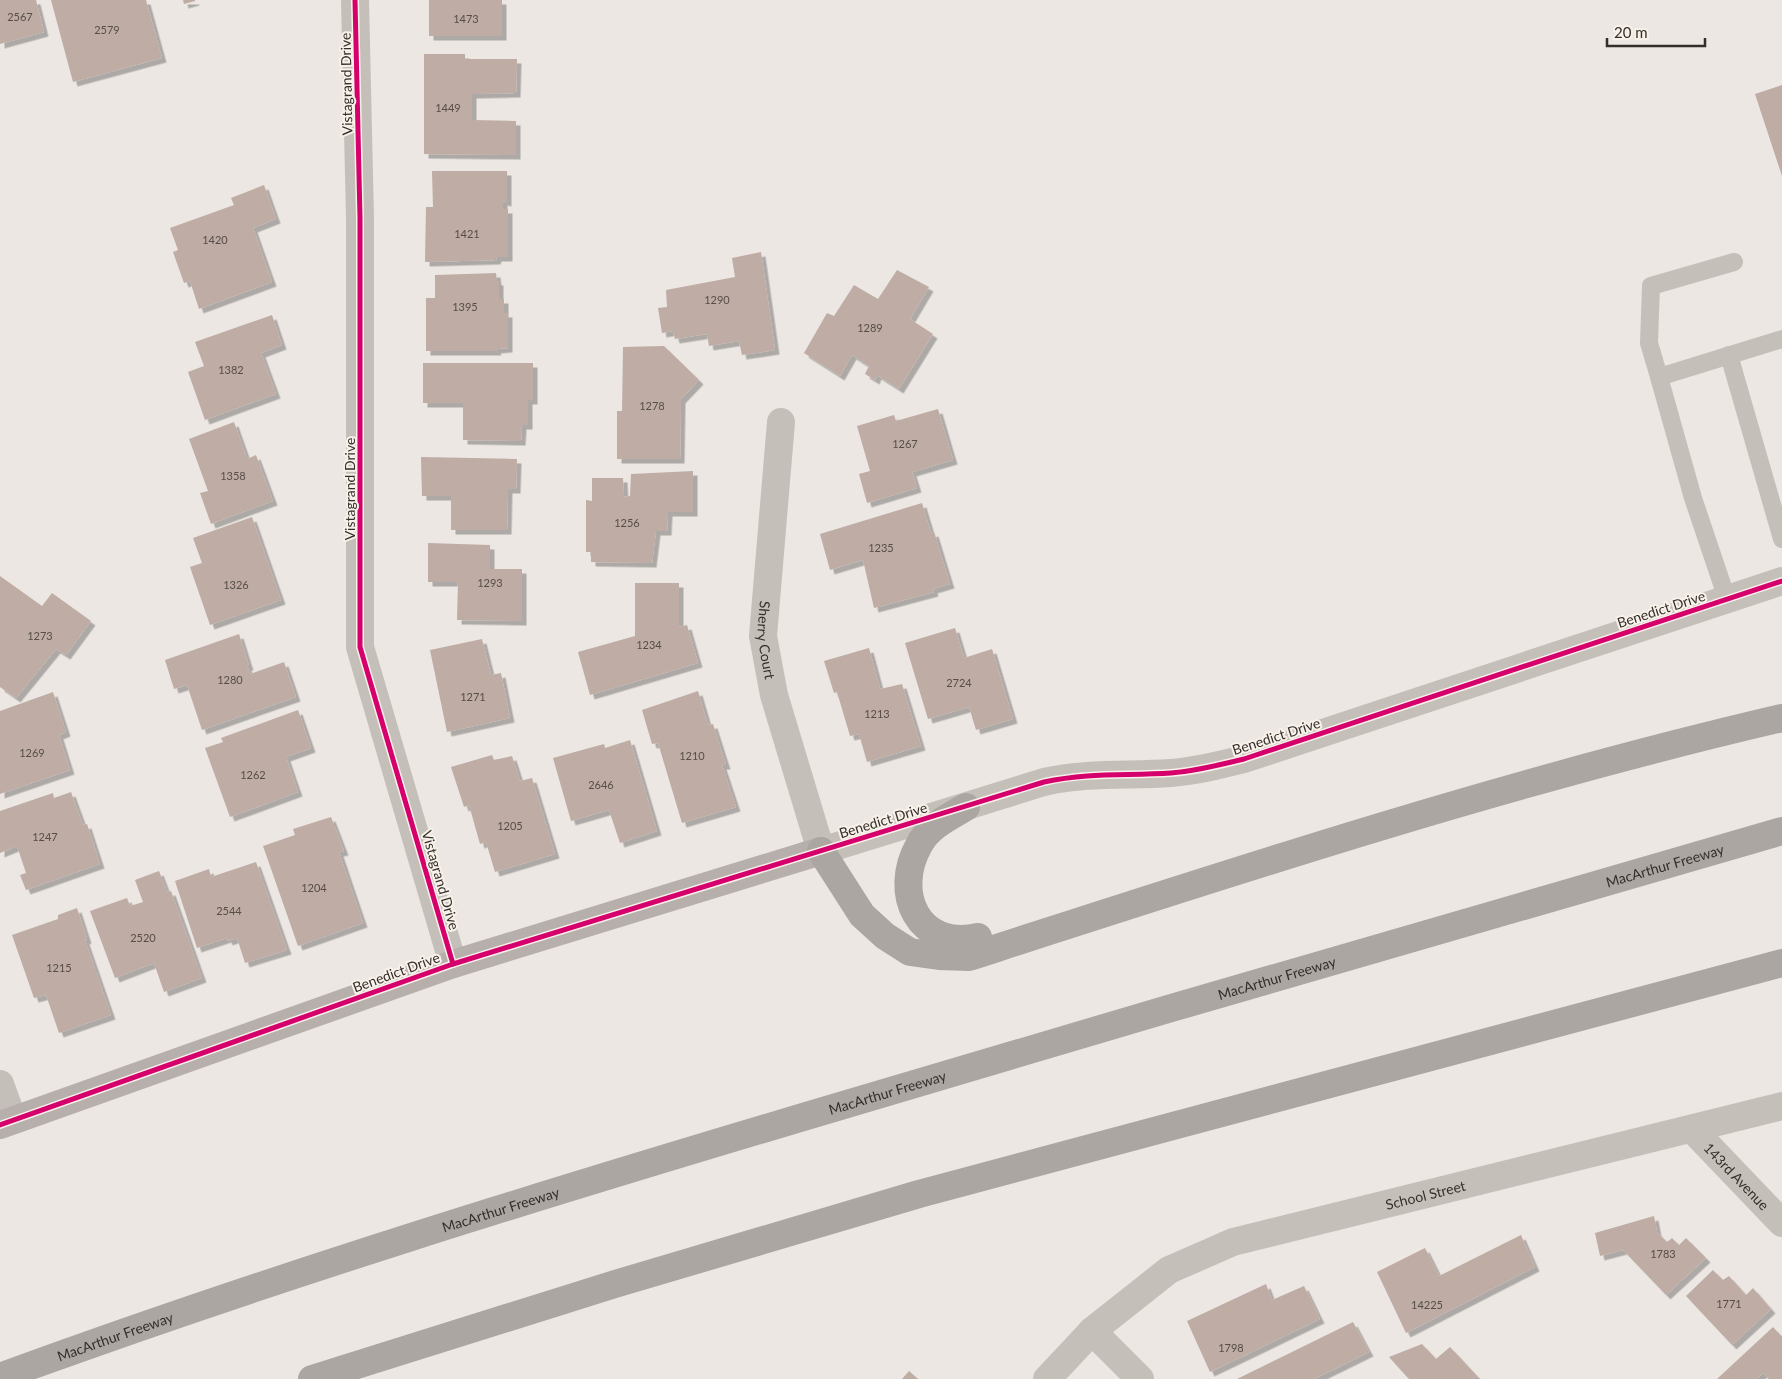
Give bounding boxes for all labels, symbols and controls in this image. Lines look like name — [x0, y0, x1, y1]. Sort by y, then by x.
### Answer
house number: 2567 — [7, 10, 33, 23]
house number: 1473 — [453, 12, 479, 25]
scale bar — [1607, 15, 1704, 47]
house number: 2579 — [94, 23, 120, 36]
text: 20 m — [1614, 23, 1648, 41]
street label: Vistagrand Drive — [337, 33, 355, 135]
house number: 1449 — [435, 101, 461, 114]
house number: 1421 — [454, 227, 480, 240]
house number: 1420 — [202, 233, 228, 246]
house number: 1290 — [704, 293, 730, 306]
house number: 1395 — [452, 300, 478, 313]
house number: 1289 — [857, 321, 883, 334]
house number: 1382 — [218, 363, 244, 376]
house number: 1278 — [639, 399, 665, 412]
house number: 1267 — [892, 437, 918, 450]
street label: Vistagrand Drive — [341, 438, 358, 540]
house number: 1358 — [220, 469, 246, 482]
house number: 1256 — [614, 516, 640, 529]
house number: 1235 — [868, 541, 894, 554]
house number: 1293 — [477, 576, 503, 589]
house number: 1326 — [223, 578, 249, 591]
street label: Benedict Drive — [1615, 587, 1707, 631]
street label: Sherry Court — [754, 600, 779, 680]
house number: 1273 — [27, 629, 53, 642]
house number: 1234 — [636, 638, 662, 651]
house number: 1280 — [217, 673, 243, 686]
house number: 2724 — [946, 676, 972, 689]
house number: 1271 — [460, 690, 486, 703]
house number: 1213 — [864, 707, 890, 720]
street label: Benedict Drive — [1230, 714, 1322, 758]
house number: 1269 — [19, 746, 45, 759]
house number: 1210 — [679, 749, 705, 762]
house number: 1262 — [240, 768, 266, 781]
house number: 2646 — [588, 778, 614, 791]
street label: Benedict Drive — [837, 799, 929, 841]
house number: 1205 — [497, 819, 523, 832]
street label: Vistagrand Drive — [419, 828, 463, 932]
house number: 1247 — [32, 830, 58, 843]
street label: MacArthur Freeway — [1604, 840, 1726, 890]
house number: 1204 — [301, 881, 327, 894]
house number: 2544 — [216, 904, 242, 917]
house number: 2520 — [130, 931, 156, 944]
street label: Benedict Drive — [350, 948, 442, 996]
street label: MacArthur Freeway — [1216, 952, 1338, 1003]
house number: 1215 — [46, 961, 72, 974]
street label: MacArthur Freeway — [826, 1066, 949, 1118]
street label: 143rd Avenue — [1701, 1139, 1773, 1213]
street label: School Street — [1384, 1176, 1467, 1212]
street label: MacArthur Freeway — [440, 1183, 562, 1235]
house number: 1783 — [1650, 1247, 1676, 1260]
house number: 1771 — [1716, 1297, 1742, 1310]
house number: 14225 — [1411, 1298, 1443, 1311]
street label: MacArthur Freeway — [55, 1308, 176, 1364]
house number: 1798 — [1218, 1341, 1244, 1354]

